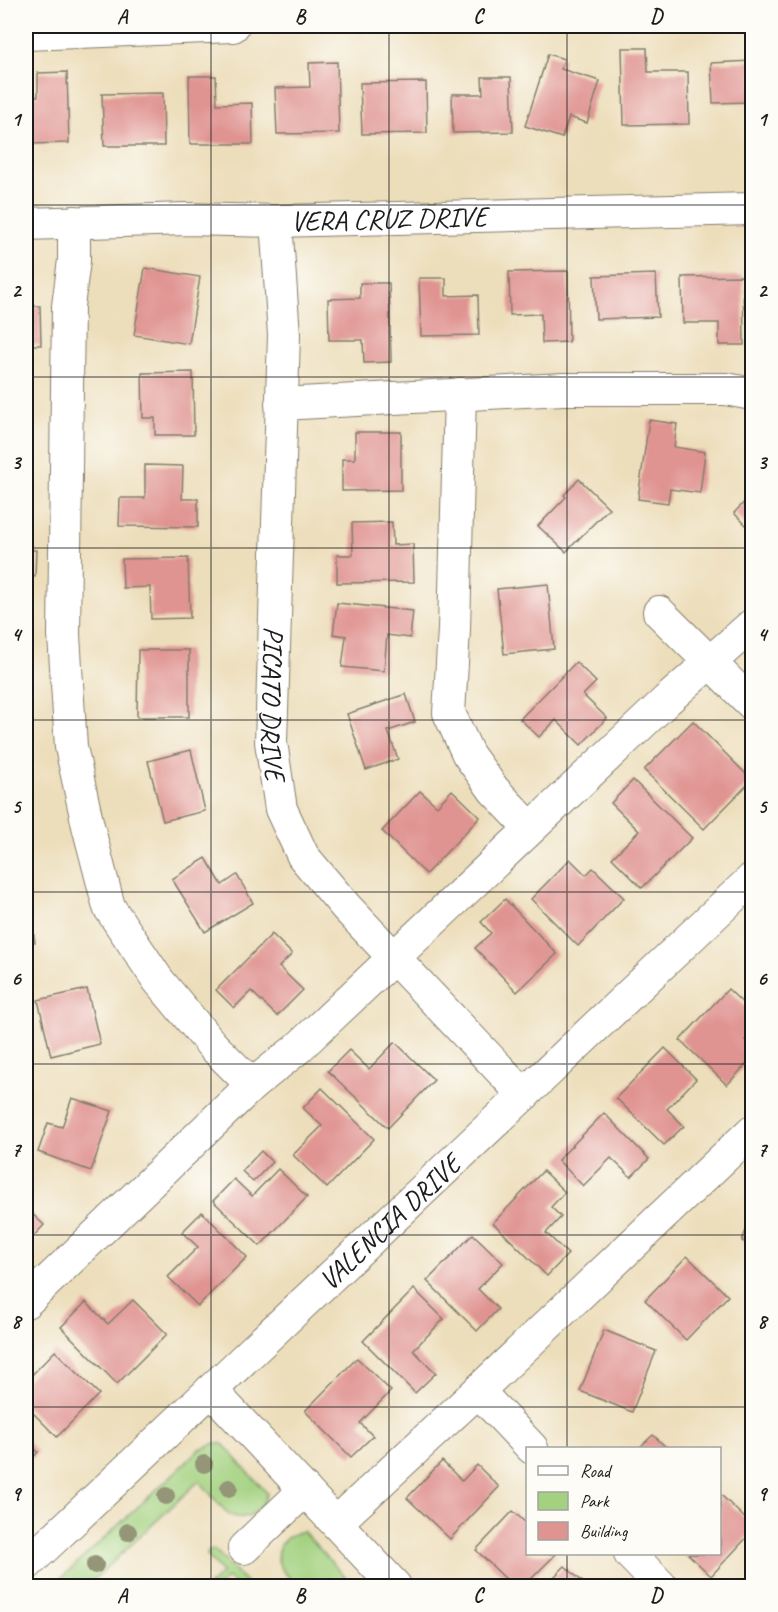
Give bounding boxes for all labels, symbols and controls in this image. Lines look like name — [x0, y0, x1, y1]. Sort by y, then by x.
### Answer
text: A — [117, 4, 129, 29]
text: B — [295, 4, 307, 29]
text: C — [473, 4, 485, 29]
text: D — [650, 4, 664, 29]
text: 1 — [12, 107, 23, 132]
text: 1 — [758, 107, 769, 132]
street label: VERA CRUZ DRIVE — [290, 199, 491, 239]
text: 2 — [12, 278, 23, 303]
text: 2 — [758, 278, 769, 303]
text: 3 — [12, 450, 23, 475]
text: 3 — [758, 450, 769, 475]
text: 4 — [12, 622, 24, 647]
text: 4 — [758, 622, 770, 647]
street label: PICATO DRIVE — [253, 626, 294, 786]
text: 5 — [12, 794, 23, 819]
text: 5 — [758, 794, 769, 819]
text: 6 — [11, 966, 22, 991]
text: 6 — [757, 966, 768, 991]
text: 7 — [12, 1137, 23, 1162]
text: 7 — [758, 1137, 769, 1162]
street label: VALENCIA DRIVE — [311, 1144, 471, 1297]
text: 8 — [12, 1309, 24, 1334]
text: 8 — [758, 1309, 770, 1334]
legend — [526, 1447, 721, 1555]
text: Road — [580, 1460, 613, 1482]
text: 9 — [12, 1481, 23, 1506]
text: 9 — [758, 1481, 769, 1506]
text: Park — [580, 1490, 610, 1512]
text: Building — [580, 1520, 629, 1542]
text: A — [117, 1583, 129, 1608]
text: B — [295, 1583, 307, 1608]
text: C — [473, 1583, 485, 1608]
text: D — [650, 1583, 664, 1608]

